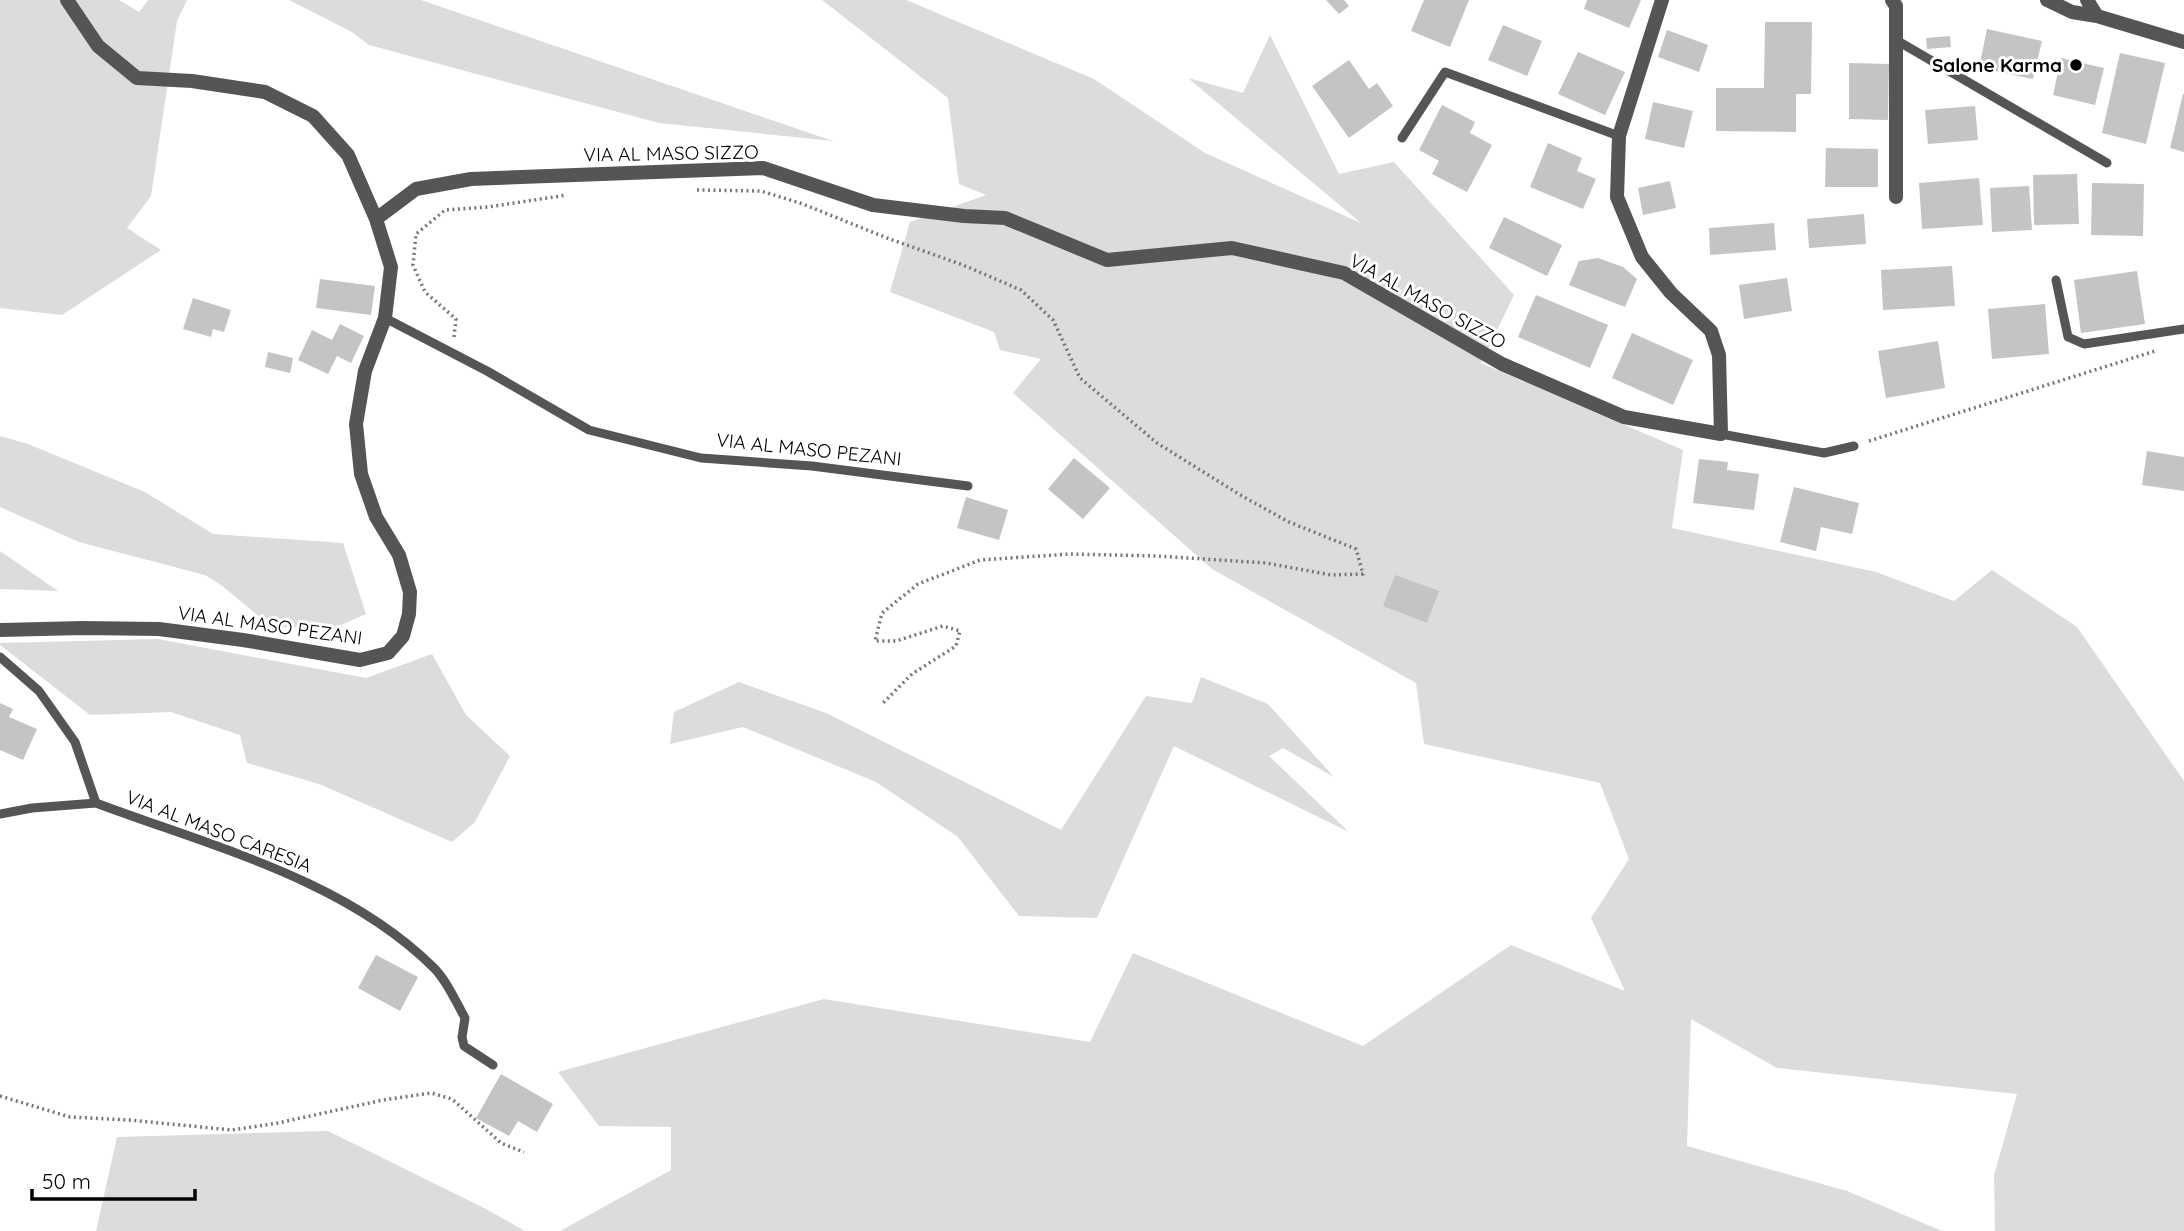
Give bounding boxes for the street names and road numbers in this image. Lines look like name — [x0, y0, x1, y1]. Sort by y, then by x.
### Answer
street label: VIA AL MASO SIZZO — [583, 139, 759, 167]
street label: VIA AL MASO SIZZO — [1346, 248, 1510, 354]
street label: VIA AL MASO PEZANI — [715, 427, 903, 471]
street label: VIA AL MASO PEZANI — [176, 600, 364, 650]
street label: VIA AL MASO CARESIA — [123, 785, 315, 877]

